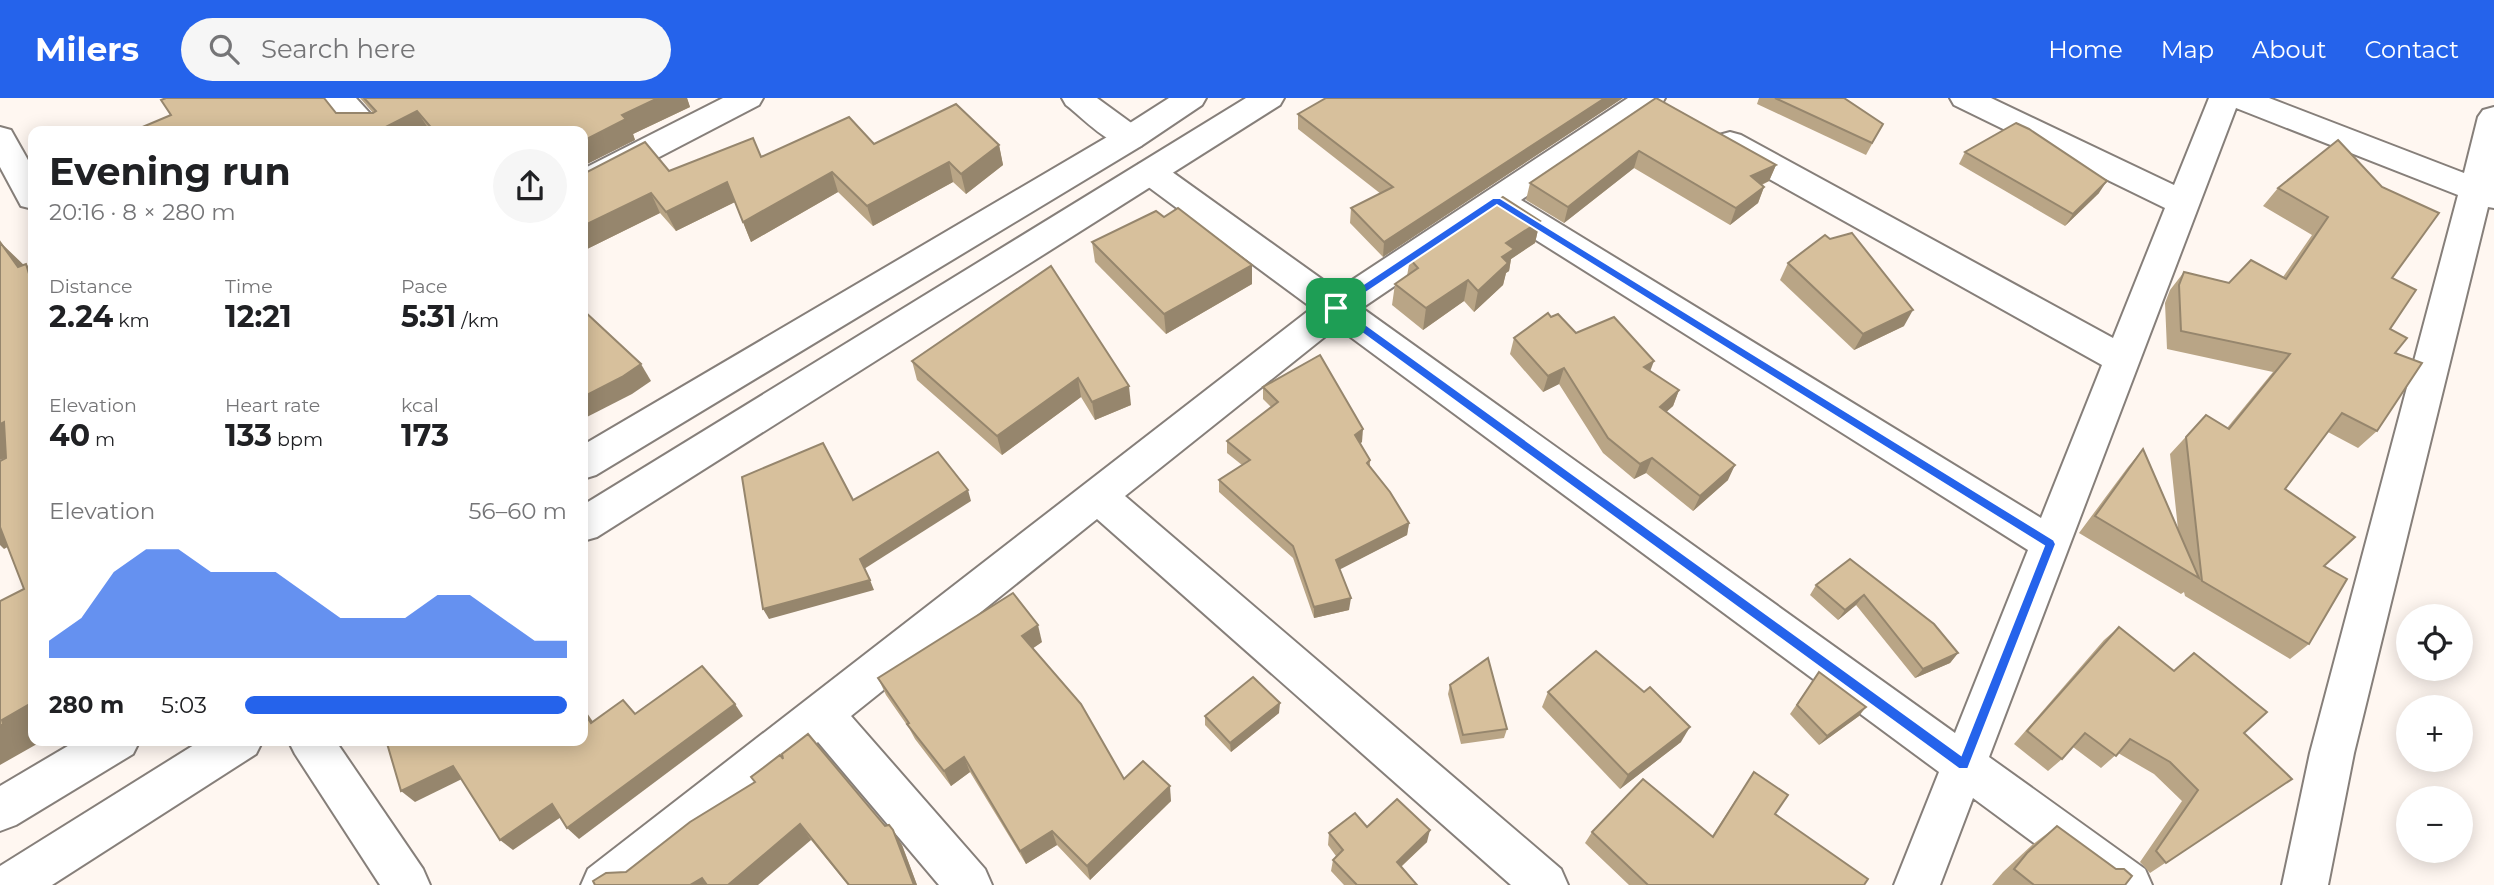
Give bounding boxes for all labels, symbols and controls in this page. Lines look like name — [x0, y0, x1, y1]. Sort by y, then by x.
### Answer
search box — [181, 18, 671, 81]
text: Milers — [35, 29, 139, 69]
icon: search — [205, 30, 243, 68]
text: Search here — [261, 33, 416, 65]
text: Home — [2048, 35, 2123, 64]
text: Map — [2161, 35, 2214, 64]
text: About — [2252, 35, 2326, 64]
text: Contact — [2364, 35, 2459, 64]
text: Evening run — [49, 148, 291, 195]
button: share — [493, 149, 567, 223]
text: 20:16 · 8 × 280 m — [49, 198, 236, 226]
text: Distance — [49, 275, 132, 298]
text: Time — [225, 275, 273, 298]
text: Pace — [401, 275, 448, 298]
pin — [1306, 278, 1366, 338]
icon: arrive — [1317, 289, 1355, 327]
text: 2.24 — [49, 298, 113, 335]
text: 12:21 — [225, 298, 292, 335]
text: 5:31 — [401, 298, 456, 335]
text: km — [113, 309, 150, 332]
text: /km — [456, 309, 499, 332]
text: Elevation — [49, 394, 137, 417]
text: Heart rate — [225, 394, 320, 417]
text: kcal — [401, 394, 439, 417]
text: 40 — [49, 417, 90, 454]
text: 133 — [225, 417, 272, 454]
text: 173 — [401, 417, 449, 454]
text: m — [90, 428, 115, 451]
text: bpm — [272, 428, 323, 451]
text: Elevation — [49, 497, 155, 525]
text: 56–60 m — [469, 497, 567, 525]
map controls — [2396, 604, 2473, 863]
button: locate — [2396, 604, 2473, 681]
text: 280 m — [49, 691, 124, 719]
text: 5:03 — [161, 691, 207, 719]
button: + — [2396, 695, 2473, 772]
button: − — [2396, 786, 2473, 863]

